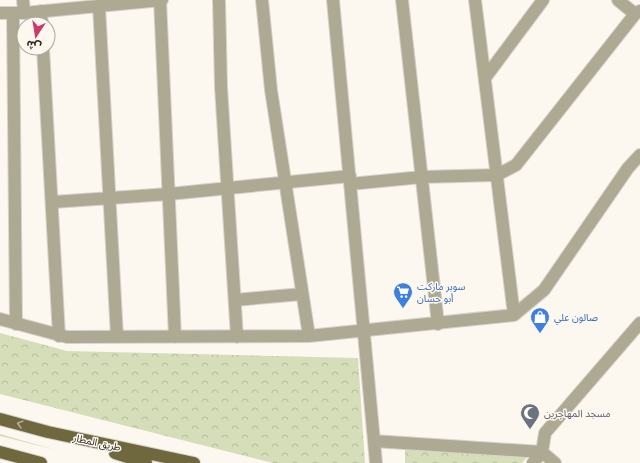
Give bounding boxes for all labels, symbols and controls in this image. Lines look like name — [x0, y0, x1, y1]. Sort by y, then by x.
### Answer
north arrow — [16, 16, 56, 56]
text: ش — [25, 37, 43, 54]
place label: سوبر ماركت أبو حسان — [417, 280, 465, 305]
supermarket icon: سوبر ماركت أبو حسان — [392, 281, 414, 309]
shop icon: صالون علي — [529, 306, 551, 334]
place label: صالون علي — [554, 311, 598, 325]
mosque icon: مسجد المهاجرين — [519, 402, 541, 430]
place label: مسجد المهاجرين — [544, 407, 611, 420]
one-way arrow — [16, 420, 23, 429]
street label: طريق المطار — [71, 431, 122, 454]

